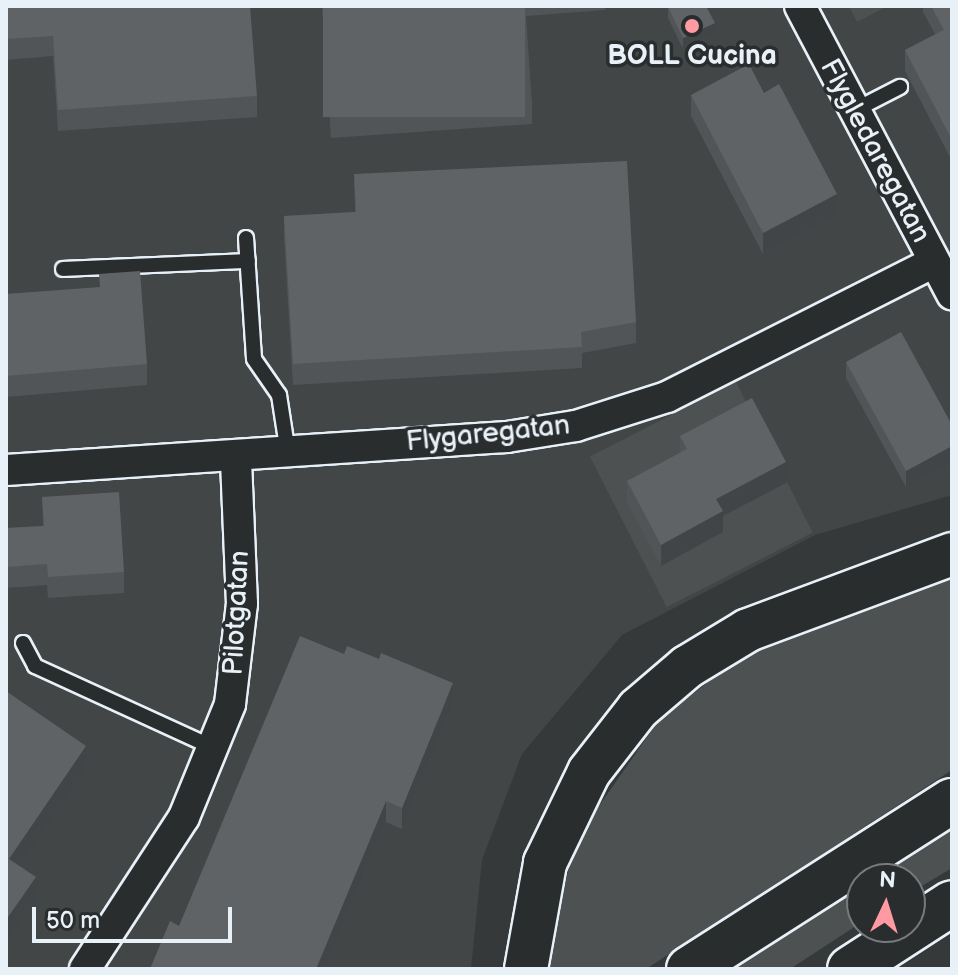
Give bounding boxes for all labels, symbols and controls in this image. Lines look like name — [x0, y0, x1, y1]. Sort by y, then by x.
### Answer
marker: BOLL Cucina — [683, 17, 701, 35]
place label: BOLL Cucina — [607, 39, 777, 73]
street label: Flygledaregatan — [812, 53, 938, 249]
street label: Flygaregatan — [404, 409, 572, 459]
street label: Pilotgatan — [217, 550, 257, 676]
north arrow — [846, 863, 926, 943]
text: N — [878, 867, 897, 895]
scale bar — [36, 891, 236, 941]
text: 50 m — [46, 906, 100, 935]

